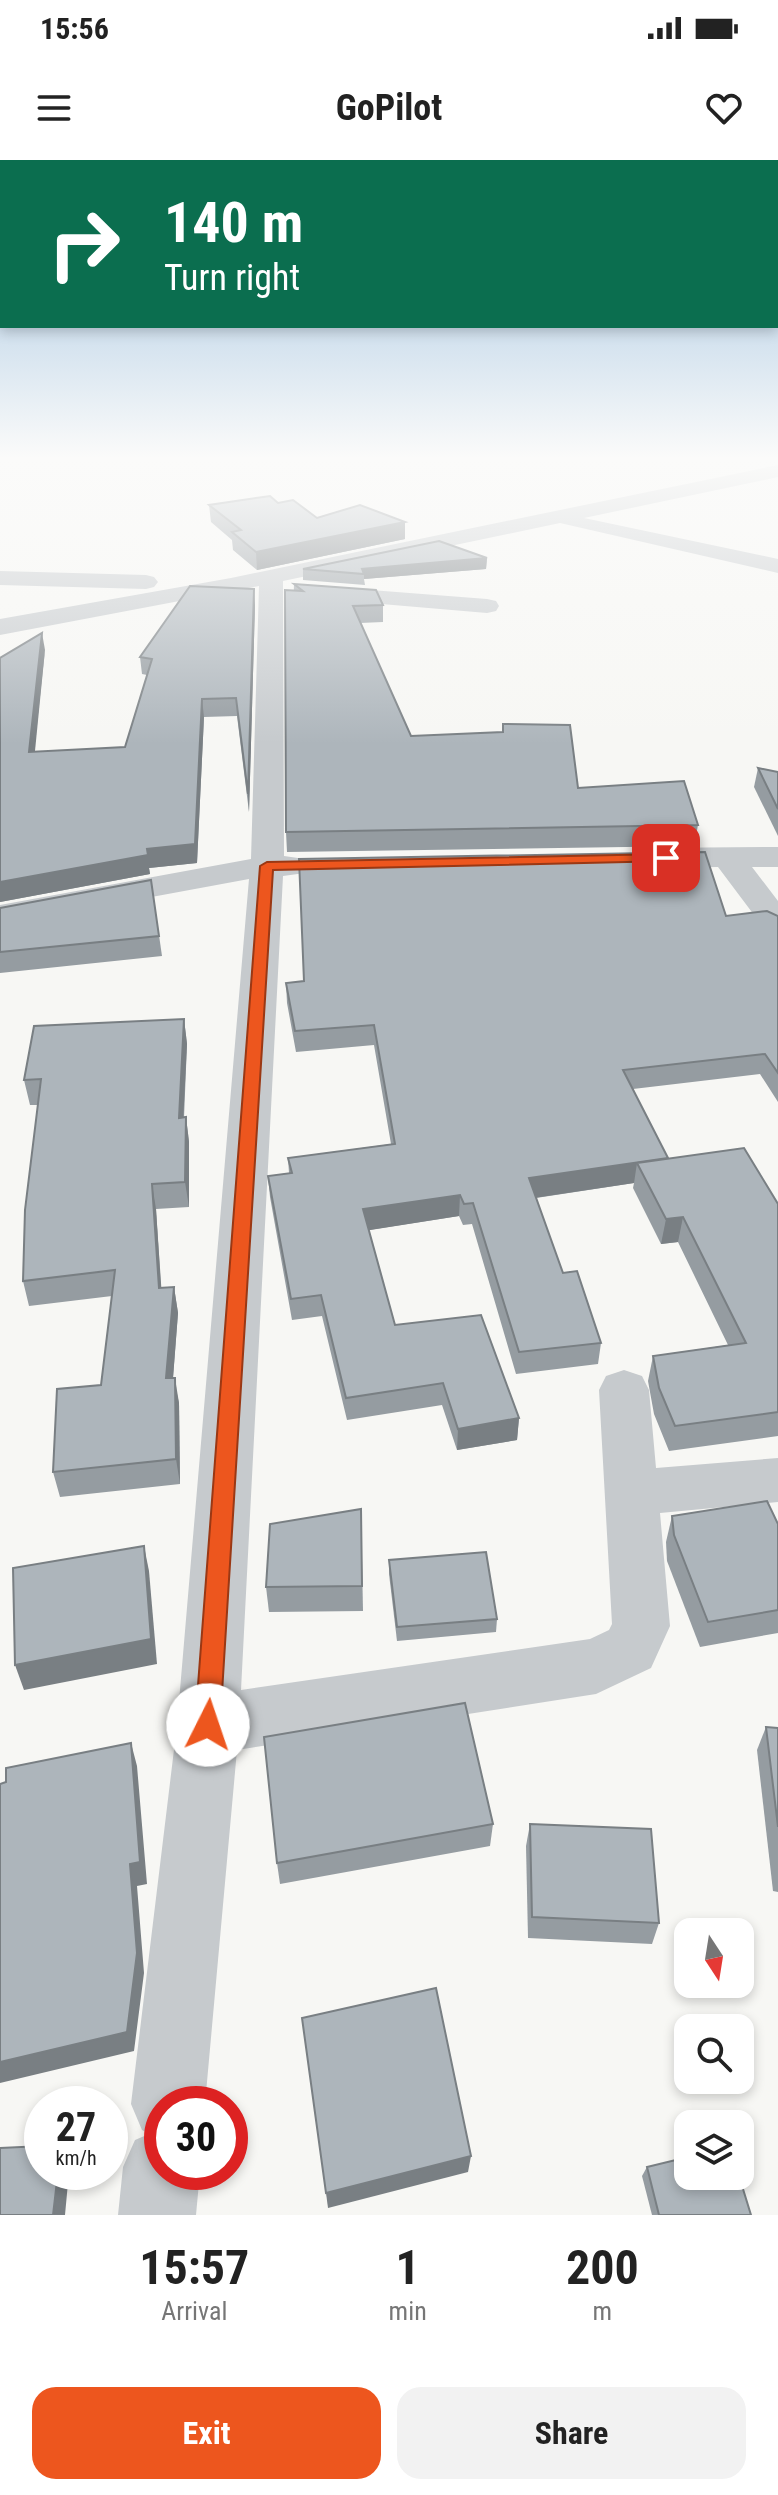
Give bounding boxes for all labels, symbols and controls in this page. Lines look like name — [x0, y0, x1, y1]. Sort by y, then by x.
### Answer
text: 15:56 — [40, 11, 109, 46]
icon: menu — [32, 86, 76, 130]
icon: heart — [702, 86, 746, 130]
text: GoPilot — [336, 87, 442, 129]
text: 140 m — [164, 190, 303, 256]
icon: right — [32, 192, 136, 296]
text: Turn right — [164, 257, 300, 299]
pin — [632, 824, 700, 892]
icon: arrive — [644, 836, 688, 880]
position arrow — [166, 1683, 250, 1767]
north arrow — [674, 1918, 754, 1998]
map controls — [674, 1918, 754, 2190]
button: search — [674, 2014, 754, 2094]
speed limit sign: 30 — [144, 2086, 248, 2190]
text: 27 — [56, 2104, 96, 2151]
button: layers — [674, 2110, 754, 2190]
text: km/h — [55, 2146, 97, 2170]
text: 15:57 — [139, 2239, 249, 2296]
text: 1 — [396, 2239, 420, 2296]
text: 200 — [566, 2239, 639, 2296]
text: Arrival — [161, 2296, 227, 2326]
text: min — [389, 2296, 427, 2326]
text: m — [593, 2296, 612, 2326]
button: Exit — [32, 2387, 381, 2479]
button: Share — [397, 2387, 746, 2479]

